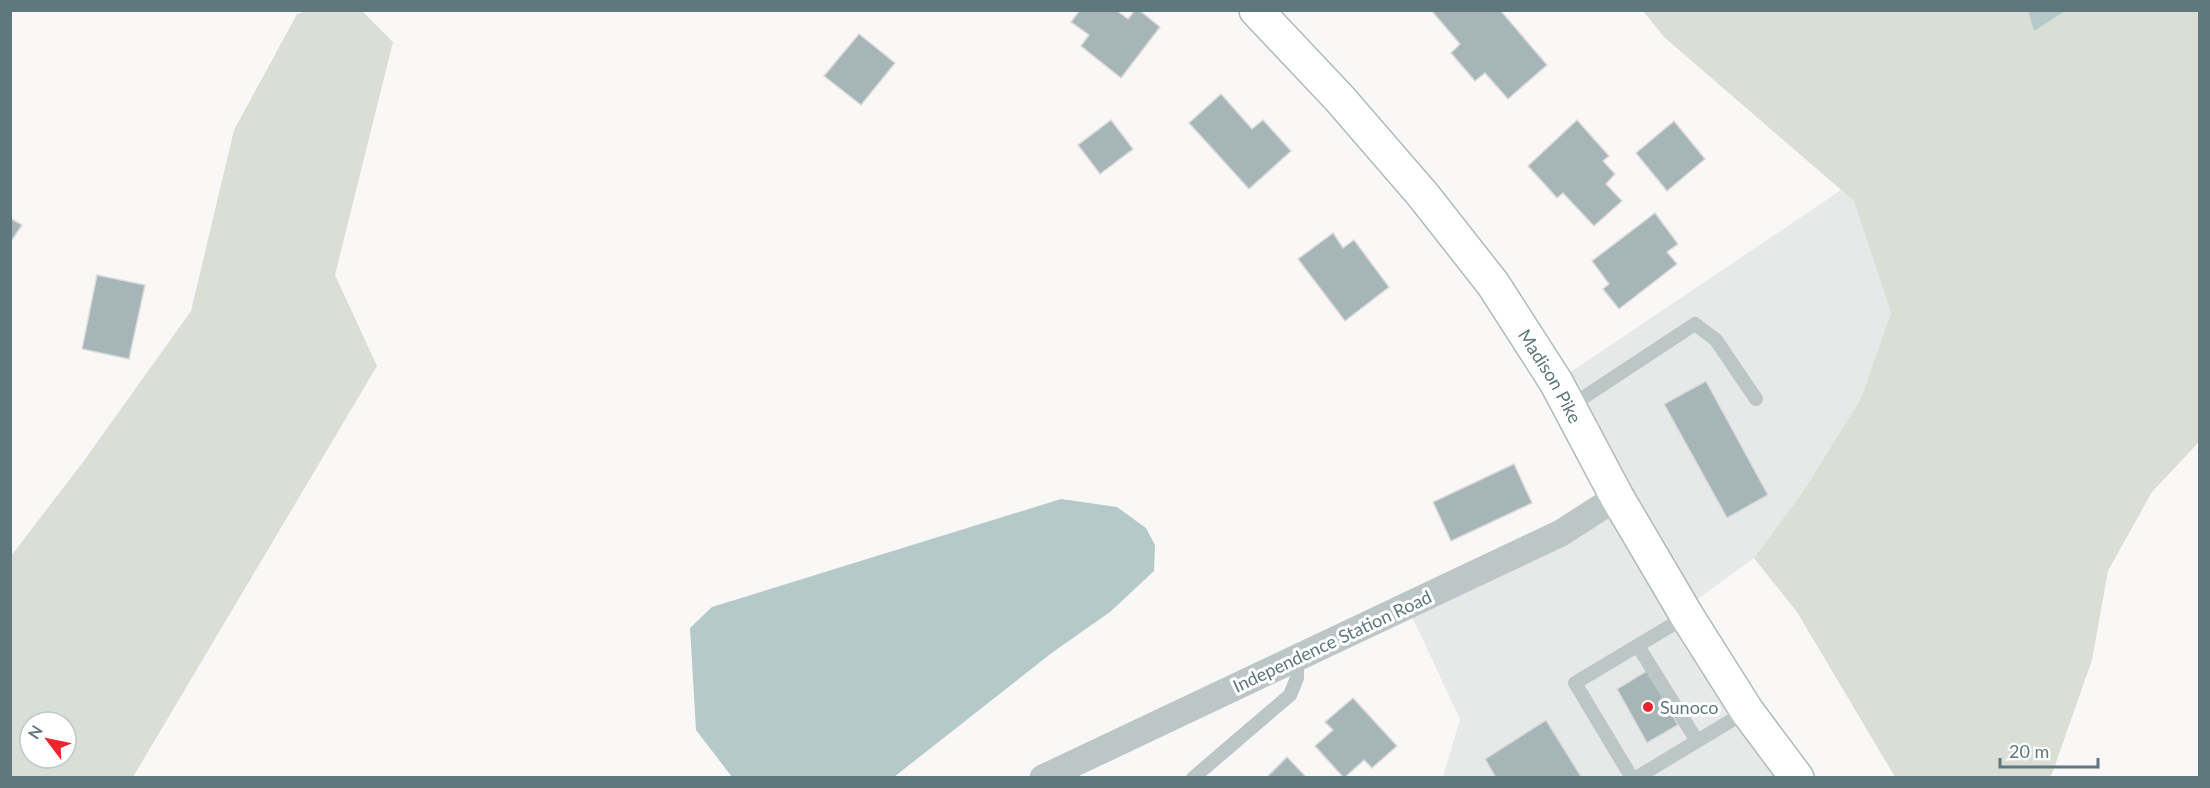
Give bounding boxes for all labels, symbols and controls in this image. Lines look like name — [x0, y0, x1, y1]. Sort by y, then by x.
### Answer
street label: Madison Pike — [1514, 325, 1587, 427]
street label: Independence Station Road — [1229, 585, 1435, 697]
place label: Sunoco — [1660, 696, 1719, 718]
marker: Sunoco — [1641, 700, 1655, 714]
north arrow — [18, 710, 78, 770]
text: N — [24, 722, 46, 742]
scale bar — [2000, 731, 2098, 769]
text: 20 m — [2009, 740, 2049, 762]

